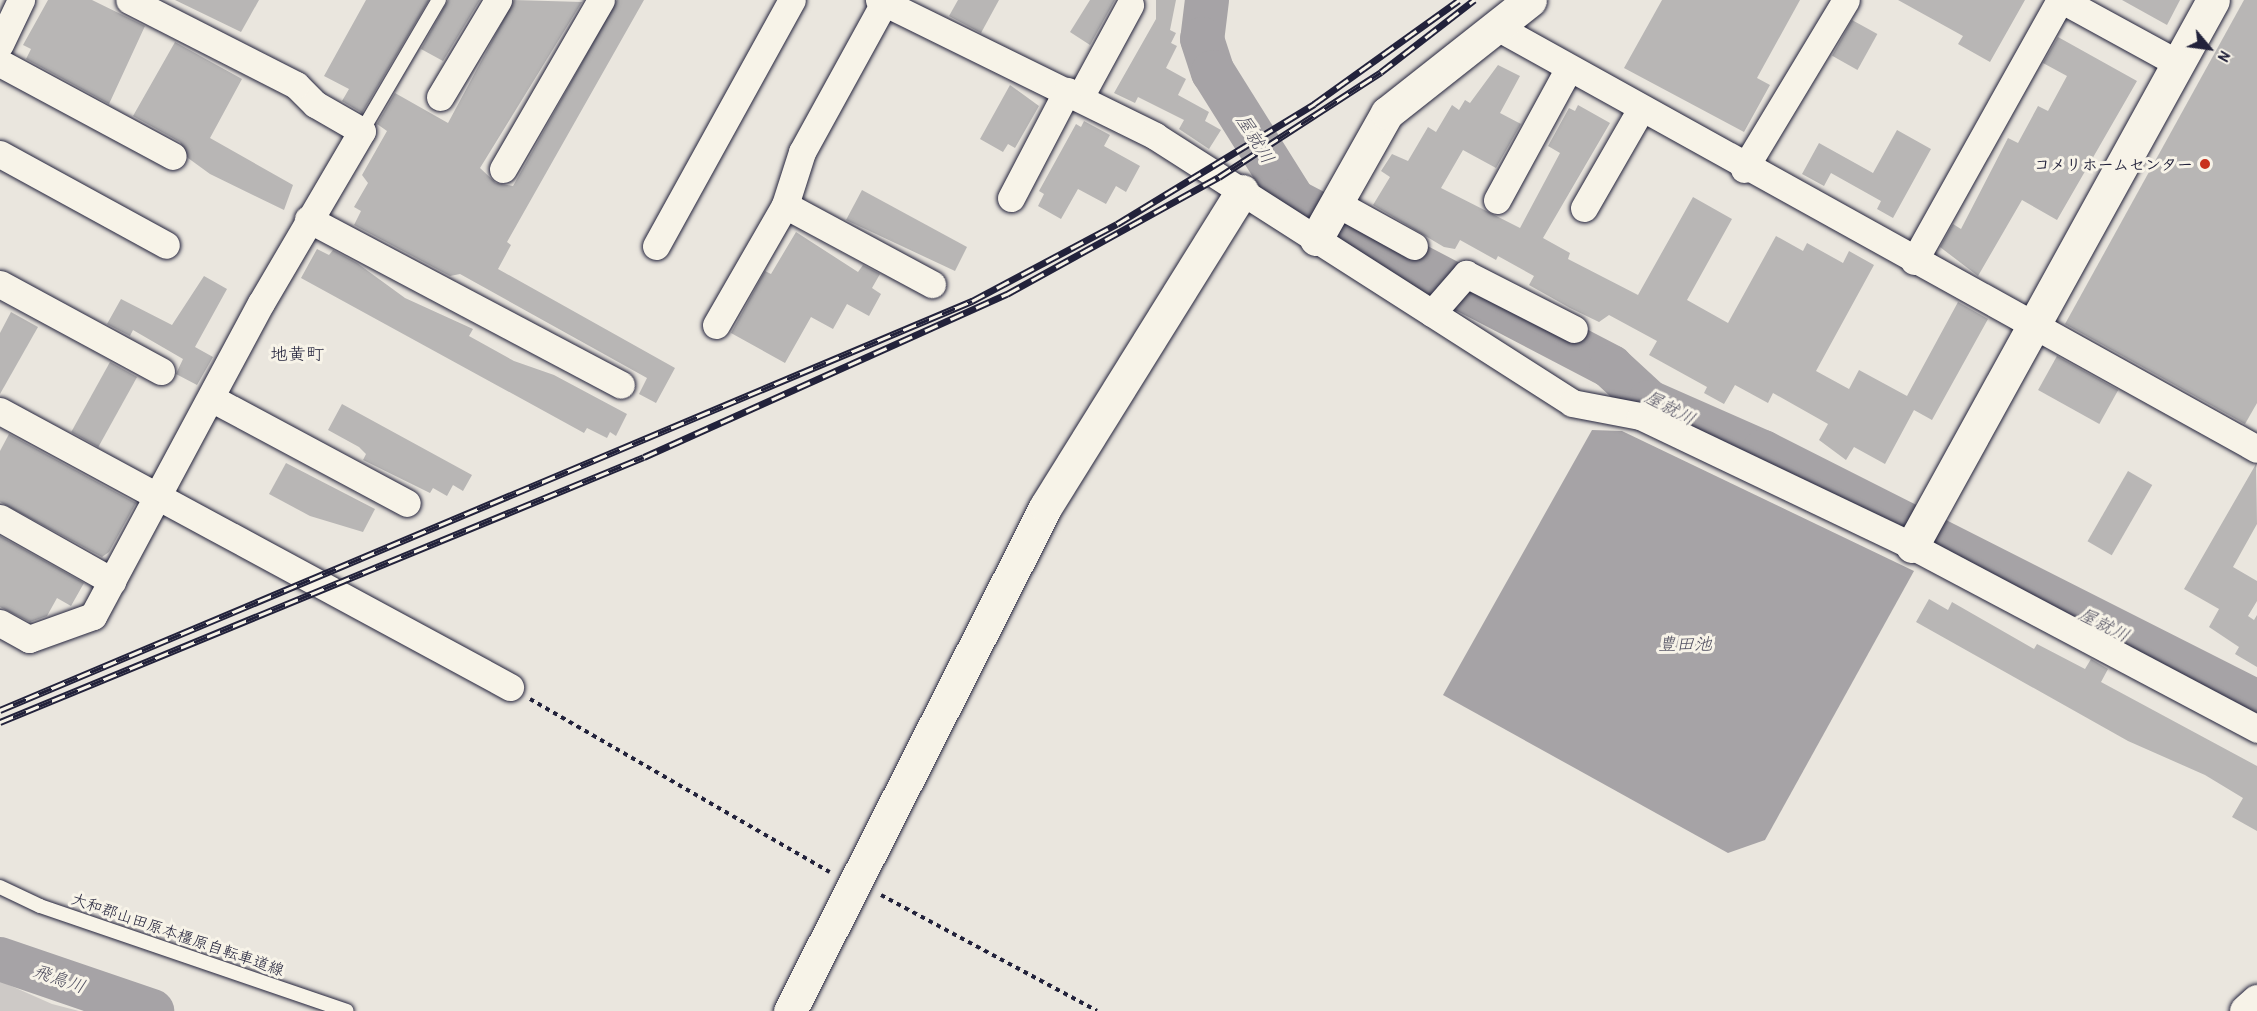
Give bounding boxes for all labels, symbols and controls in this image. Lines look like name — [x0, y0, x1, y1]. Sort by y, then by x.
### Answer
north arrow — [2179, 18, 2239, 78]
text: N — [2213, 48, 2236, 66]
water label: 屋就川 — [1232, 110, 1278, 168]
place label: コメリホームセンター — [2033, 154, 2193, 174]
marker: コメリホームセンター — [2198, 157, 2212, 171]
district label: 地黄町 — [270, 343, 324, 365]
water label: 屋就川 — [1641, 386, 1699, 430]
water label: 屋就川 — [2075, 603, 2133, 647]
water label: 豊田池 — [1658, 633, 1712, 655]
street label: 大和郡山田原本橿原自転車道線 — [69, 888, 287, 980]
water label: 飛鳥川 — [30, 960, 88, 998]

